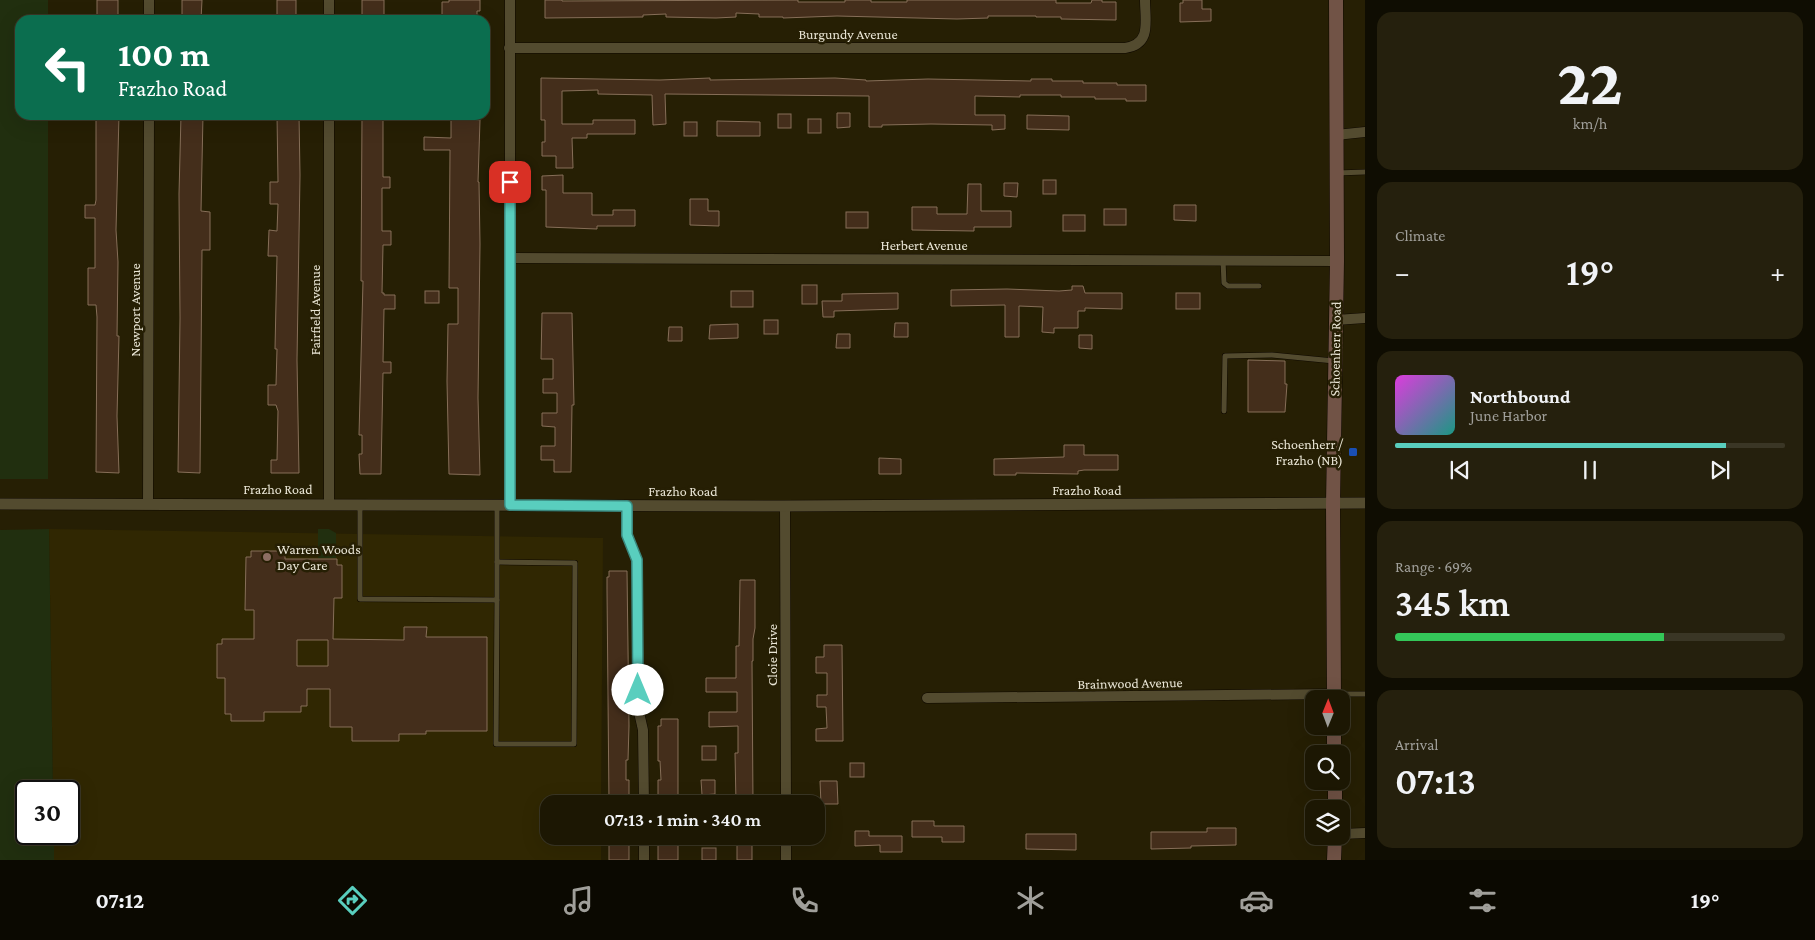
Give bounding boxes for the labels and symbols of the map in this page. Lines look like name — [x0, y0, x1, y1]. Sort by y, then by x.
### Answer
street label: Burgundy Avenue — [798, 26, 898, 42]
pin — [489, 161, 531, 203]
street label: Herbert Avenue — [880, 237, 968, 253]
street label: Newport Avenue — [127, 263, 143, 357]
street label: Fairfield Avenue — [307, 265, 323, 355]
street label: Schoenherr Road — [1326, 301, 1344, 397]
place label: Schoenherr / Frazho (NB) — [1271, 436, 1344, 469]
marker: Schoenherr / Frazho (NB) — [1347, 446, 1359, 458]
street label: Frazho Road — [243, 481, 313, 497]
street label: Frazho Road — [1052, 482, 1122, 498]
street label: Frazho Road — [648, 483, 718, 499]
place label: Warren Woods Day Care — [277, 541, 361, 573]
marker: Warren Woods Day Care — [261, 551, 273, 563]
street label: Cloie Drive — [764, 624, 780, 686]
position arrow — [611, 663, 663, 715]
street label: Brainwood Avenue — [1077, 674, 1183, 692]
north arrow — [1305, 690, 1350, 735]
speed limit sign: 30 — [15, 780, 80, 845]

